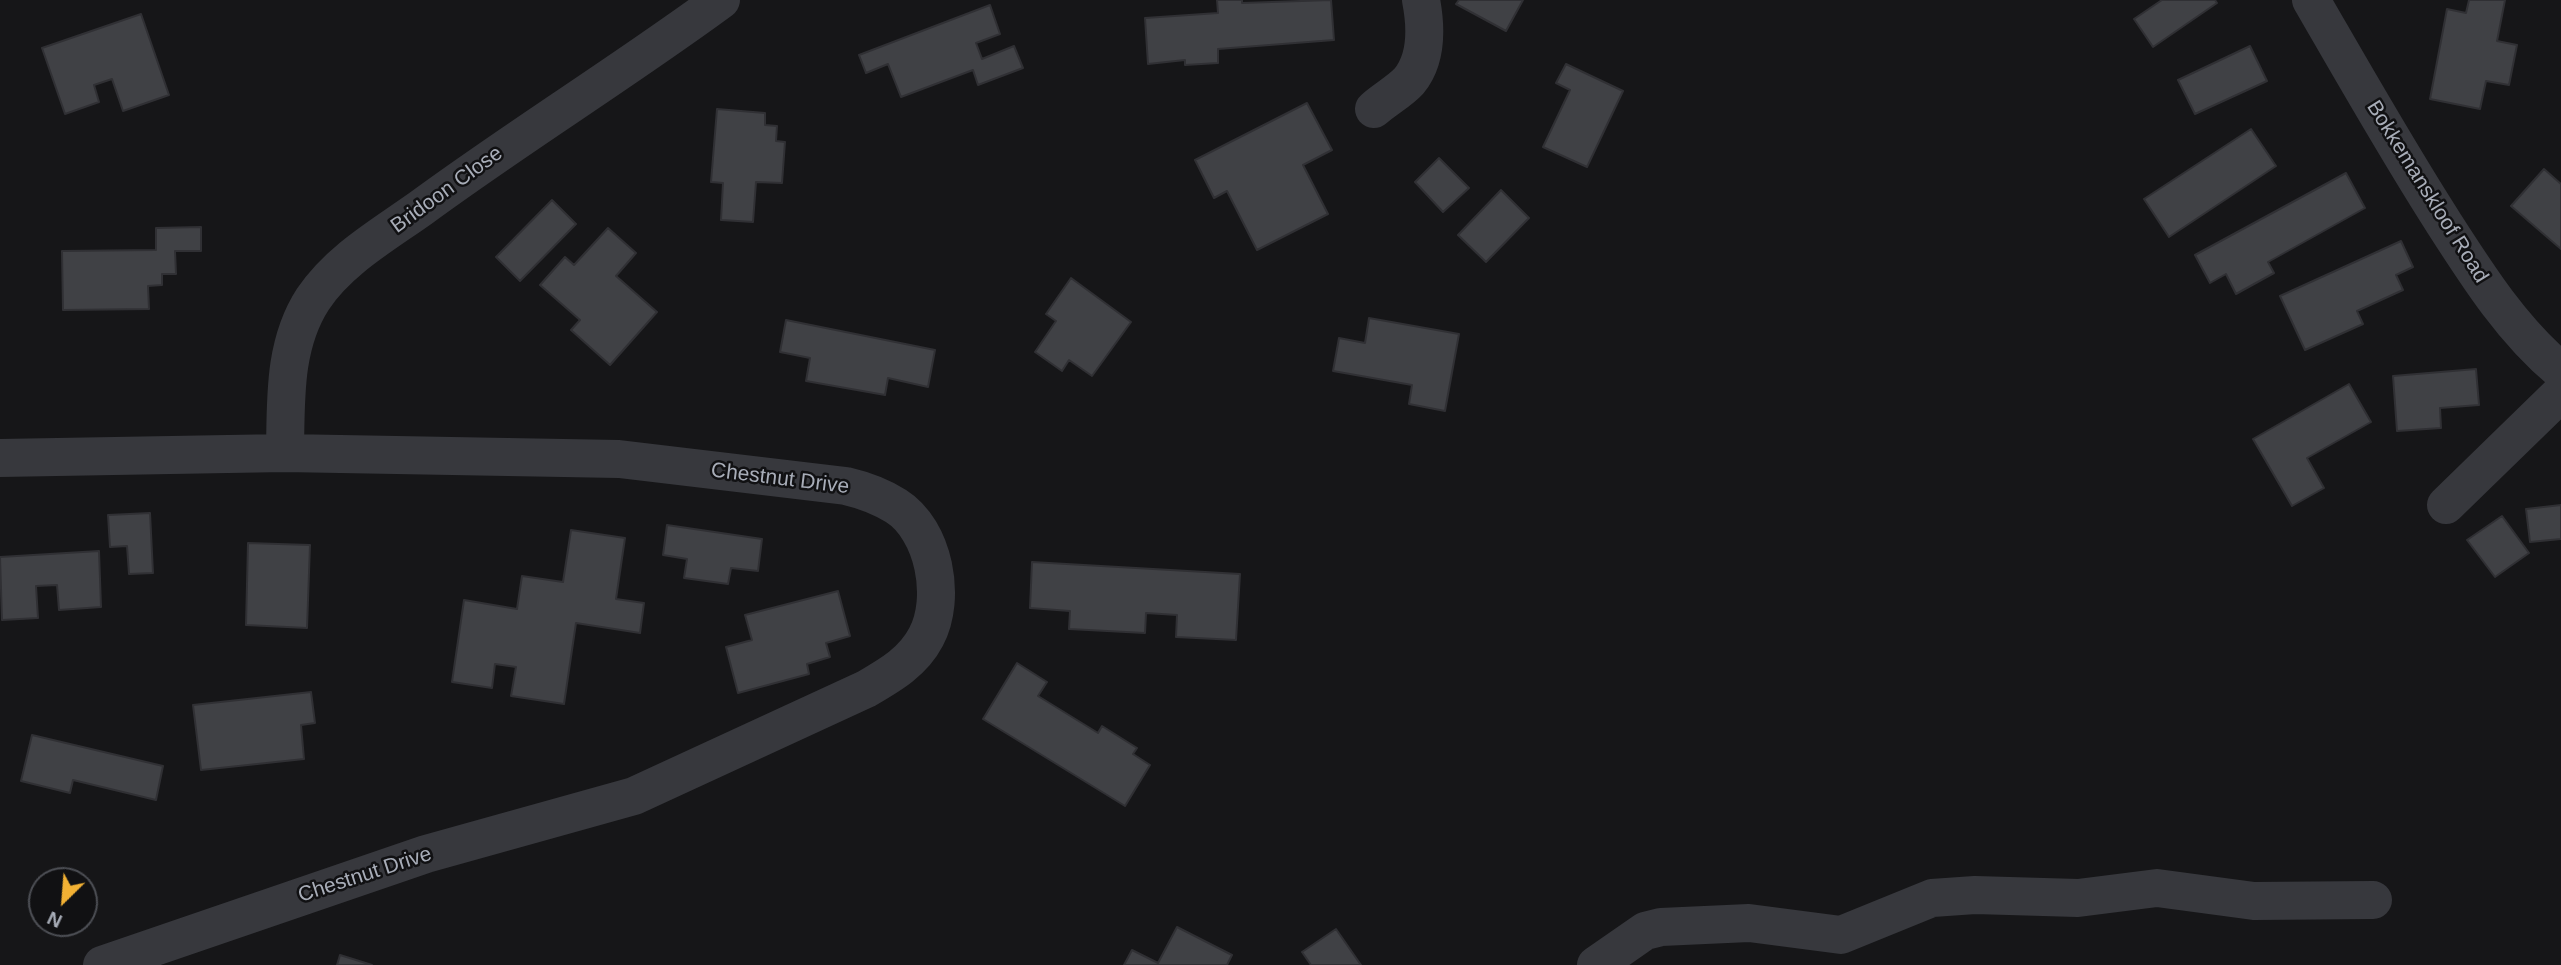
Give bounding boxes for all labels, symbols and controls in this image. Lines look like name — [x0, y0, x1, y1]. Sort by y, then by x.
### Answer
street label: Bokkemanskloof Road — [2361, 96, 2493, 288]
street label: Bridoon Close — [386, 141, 508, 239]
street label: Chestnut Drive — [710, 458, 850, 500]
street label: Chestnut Drive — [295, 842, 435, 908]
north arrow — [28, 867, 98, 937]
text: N — [44, 907, 65, 932]

